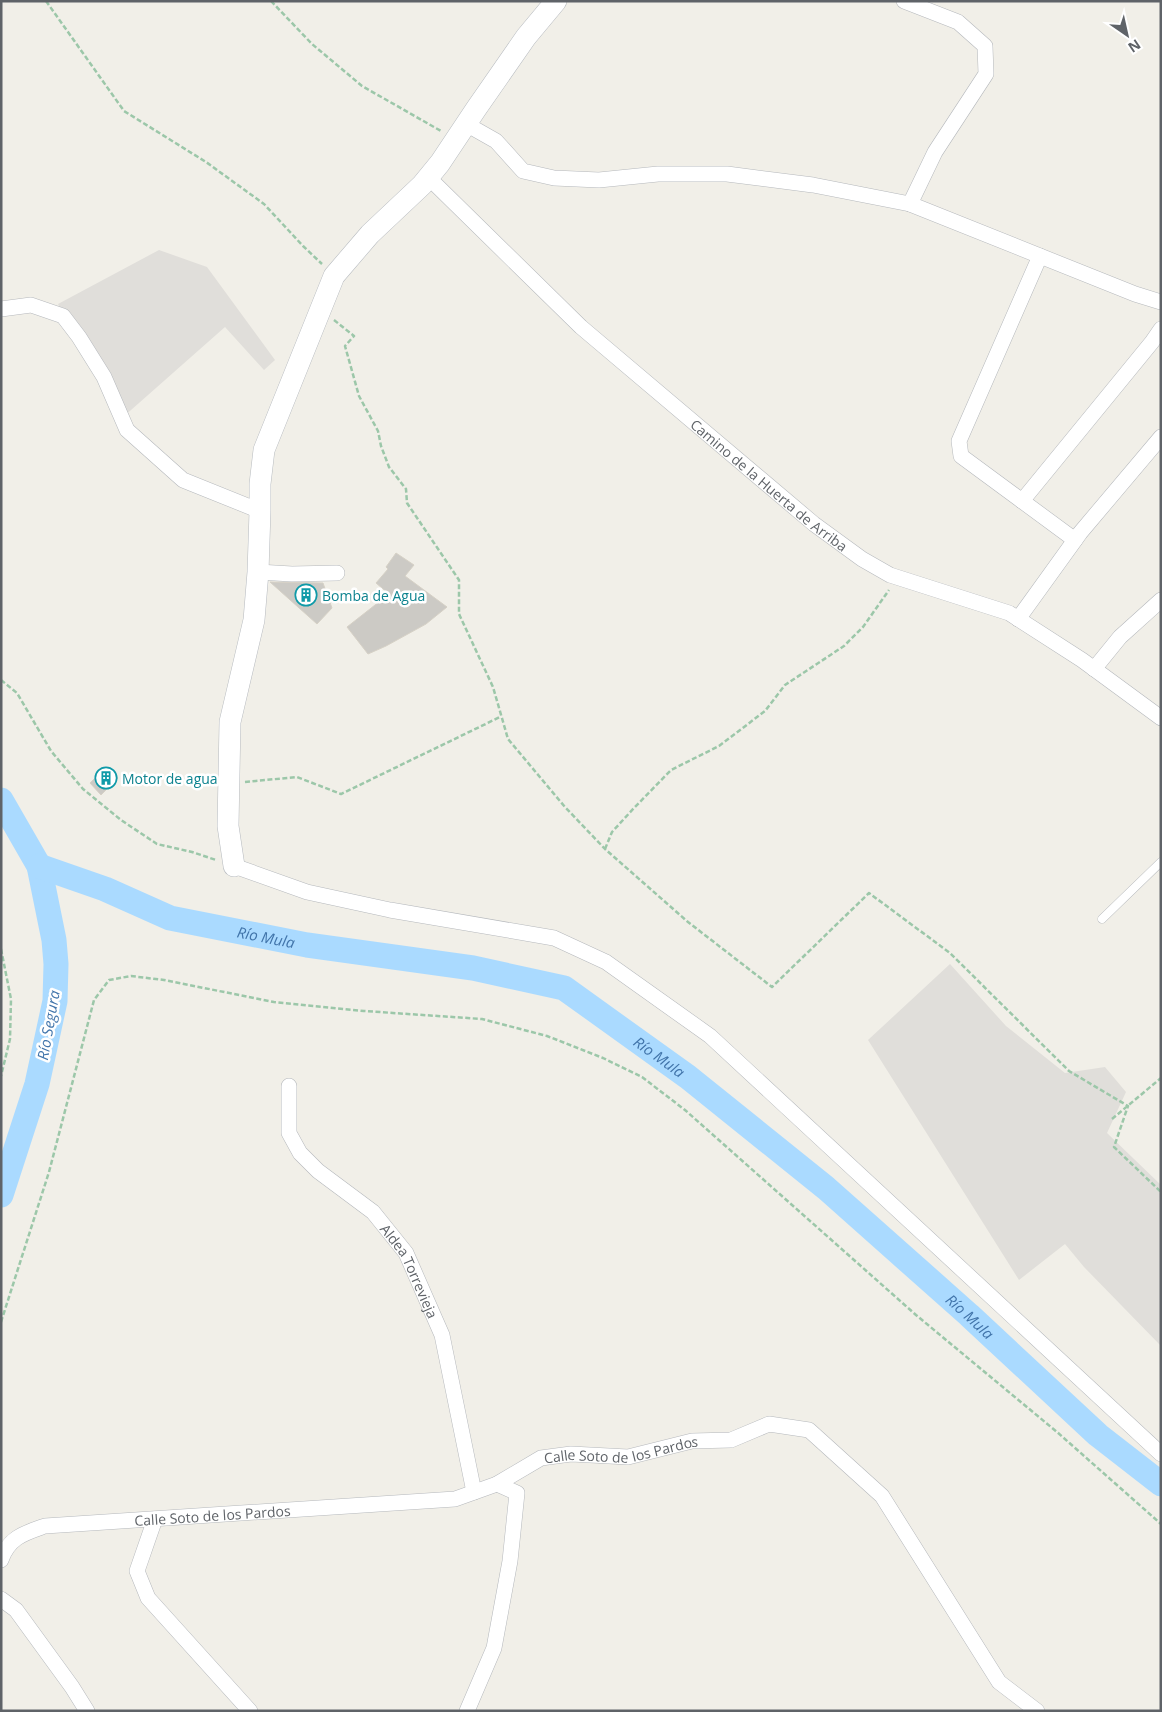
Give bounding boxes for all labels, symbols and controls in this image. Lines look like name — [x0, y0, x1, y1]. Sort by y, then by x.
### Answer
north arrow — [1102, 10, 1152, 60]
text: N — [1125, 35, 1145, 57]
street label: Camino de la Huerta de Arriba — [687, 414, 852, 555]
building icon: Bomba de Agua — [294, 583, 318, 607]
place label: Bomba de Agua — [322, 586, 425, 605]
building icon: Motor de agua — [94, 766, 118, 790]
place label: Motor de agua — [122, 769, 218, 788]
water label: Río Mula — [236, 921, 297, 952]
water label: Río Segura — [32, 988, 64, 1061]
water label: Río Mula — [630, 1031, 689, 1082]
street label: Aldea Torrevieja — [376, 1220, 443, 1321]
water label: Río Mula — [942, 1289, 999, 1344]
street label: Calle Soto de los Pardos — [543, 1431, 699, 1467]
street label: Calle Soto de los Pardos — [134, 1500, 291, 1530]

